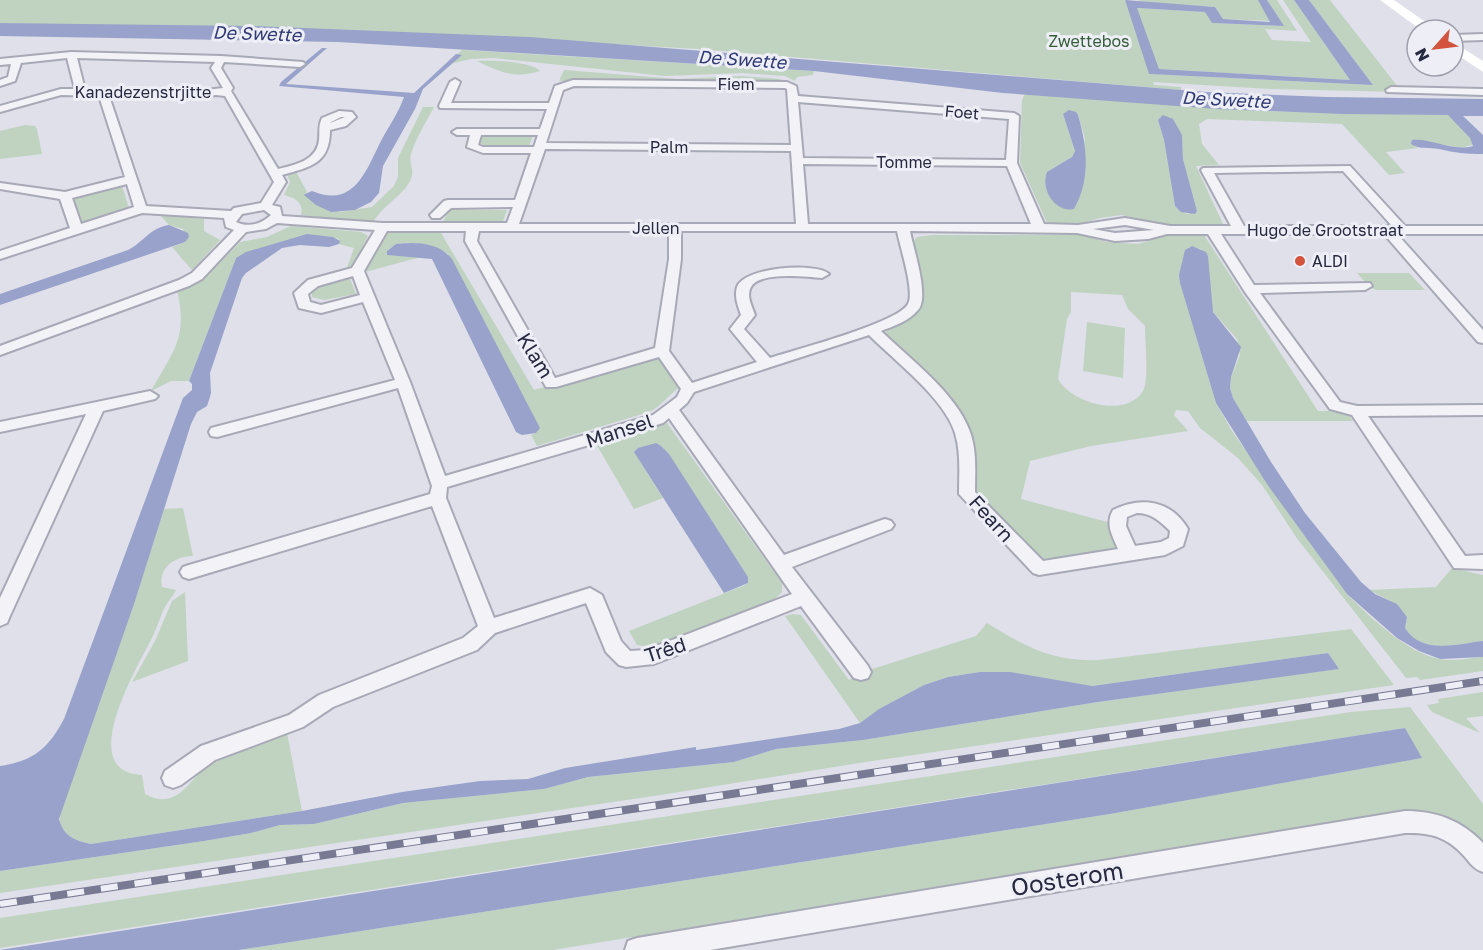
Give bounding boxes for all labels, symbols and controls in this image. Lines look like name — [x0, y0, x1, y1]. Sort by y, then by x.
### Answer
north arrow — [1405, 18, 1465, 78]
water label: De Swette — [212, 20, 303, 46]
park label: Zwettebos — [1048, 31, 1130, 51]
water label: De Swette — [697, 45, 788, 73]
text: N — [1410, 45, 1433, 65]
street label: Fiem — [717, 74, 755, 94]
street label: Kanadezenstrjitte — [75, 82, 211, 102]
water label: De Swette — [1181, 86, 1272, 112]
street label: Foet — [944, 101, 980, 123]
street label: Palm — [650, 137, 688, 157]
street label: Tomme — [876, 152, 932, 172]
street label: Jellen — [632, 218, 680, 238]
street label: Hugo de Grootstraat — [1247, 220, 1403, 240]
place label: ALDI — [1312, 251, 1348, 271]
marker: ALDI — [1293, 254, 1307, 268]
street label: Klam — [513, 328, 559, 382]
street label: Mansel — [582, 408, 656, 452]
street label: Fearn — [965, 490, 1019, 546]
street label: Trêd — [641, 631, 689, 667]
street label: Oosterom — [1009, 855, 1125, 901]

